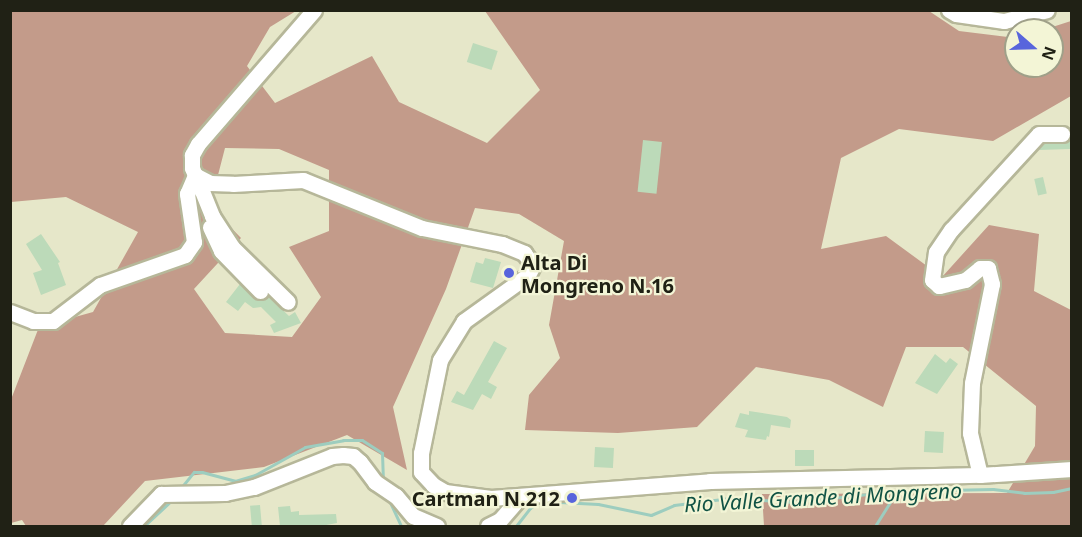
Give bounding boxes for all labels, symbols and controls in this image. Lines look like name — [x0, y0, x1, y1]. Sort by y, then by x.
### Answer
north arrow — [1004, 18, 1064, 78]
text: N — [1036, 44, 1062, 63]
place label: Alta Di Mongreno N.16 — [521, 250, 674, 297]
marker: Alta Di Mongreno N.16 — [502, 266, 516, 280]
water label: Rio Valle Grande di Mongreno — [683, 477, 963, 517]
place label: Cartman N.212 — [412, 486, 560, 510]
marker: Cartman N.212 — [565, 491, 579, 505]

